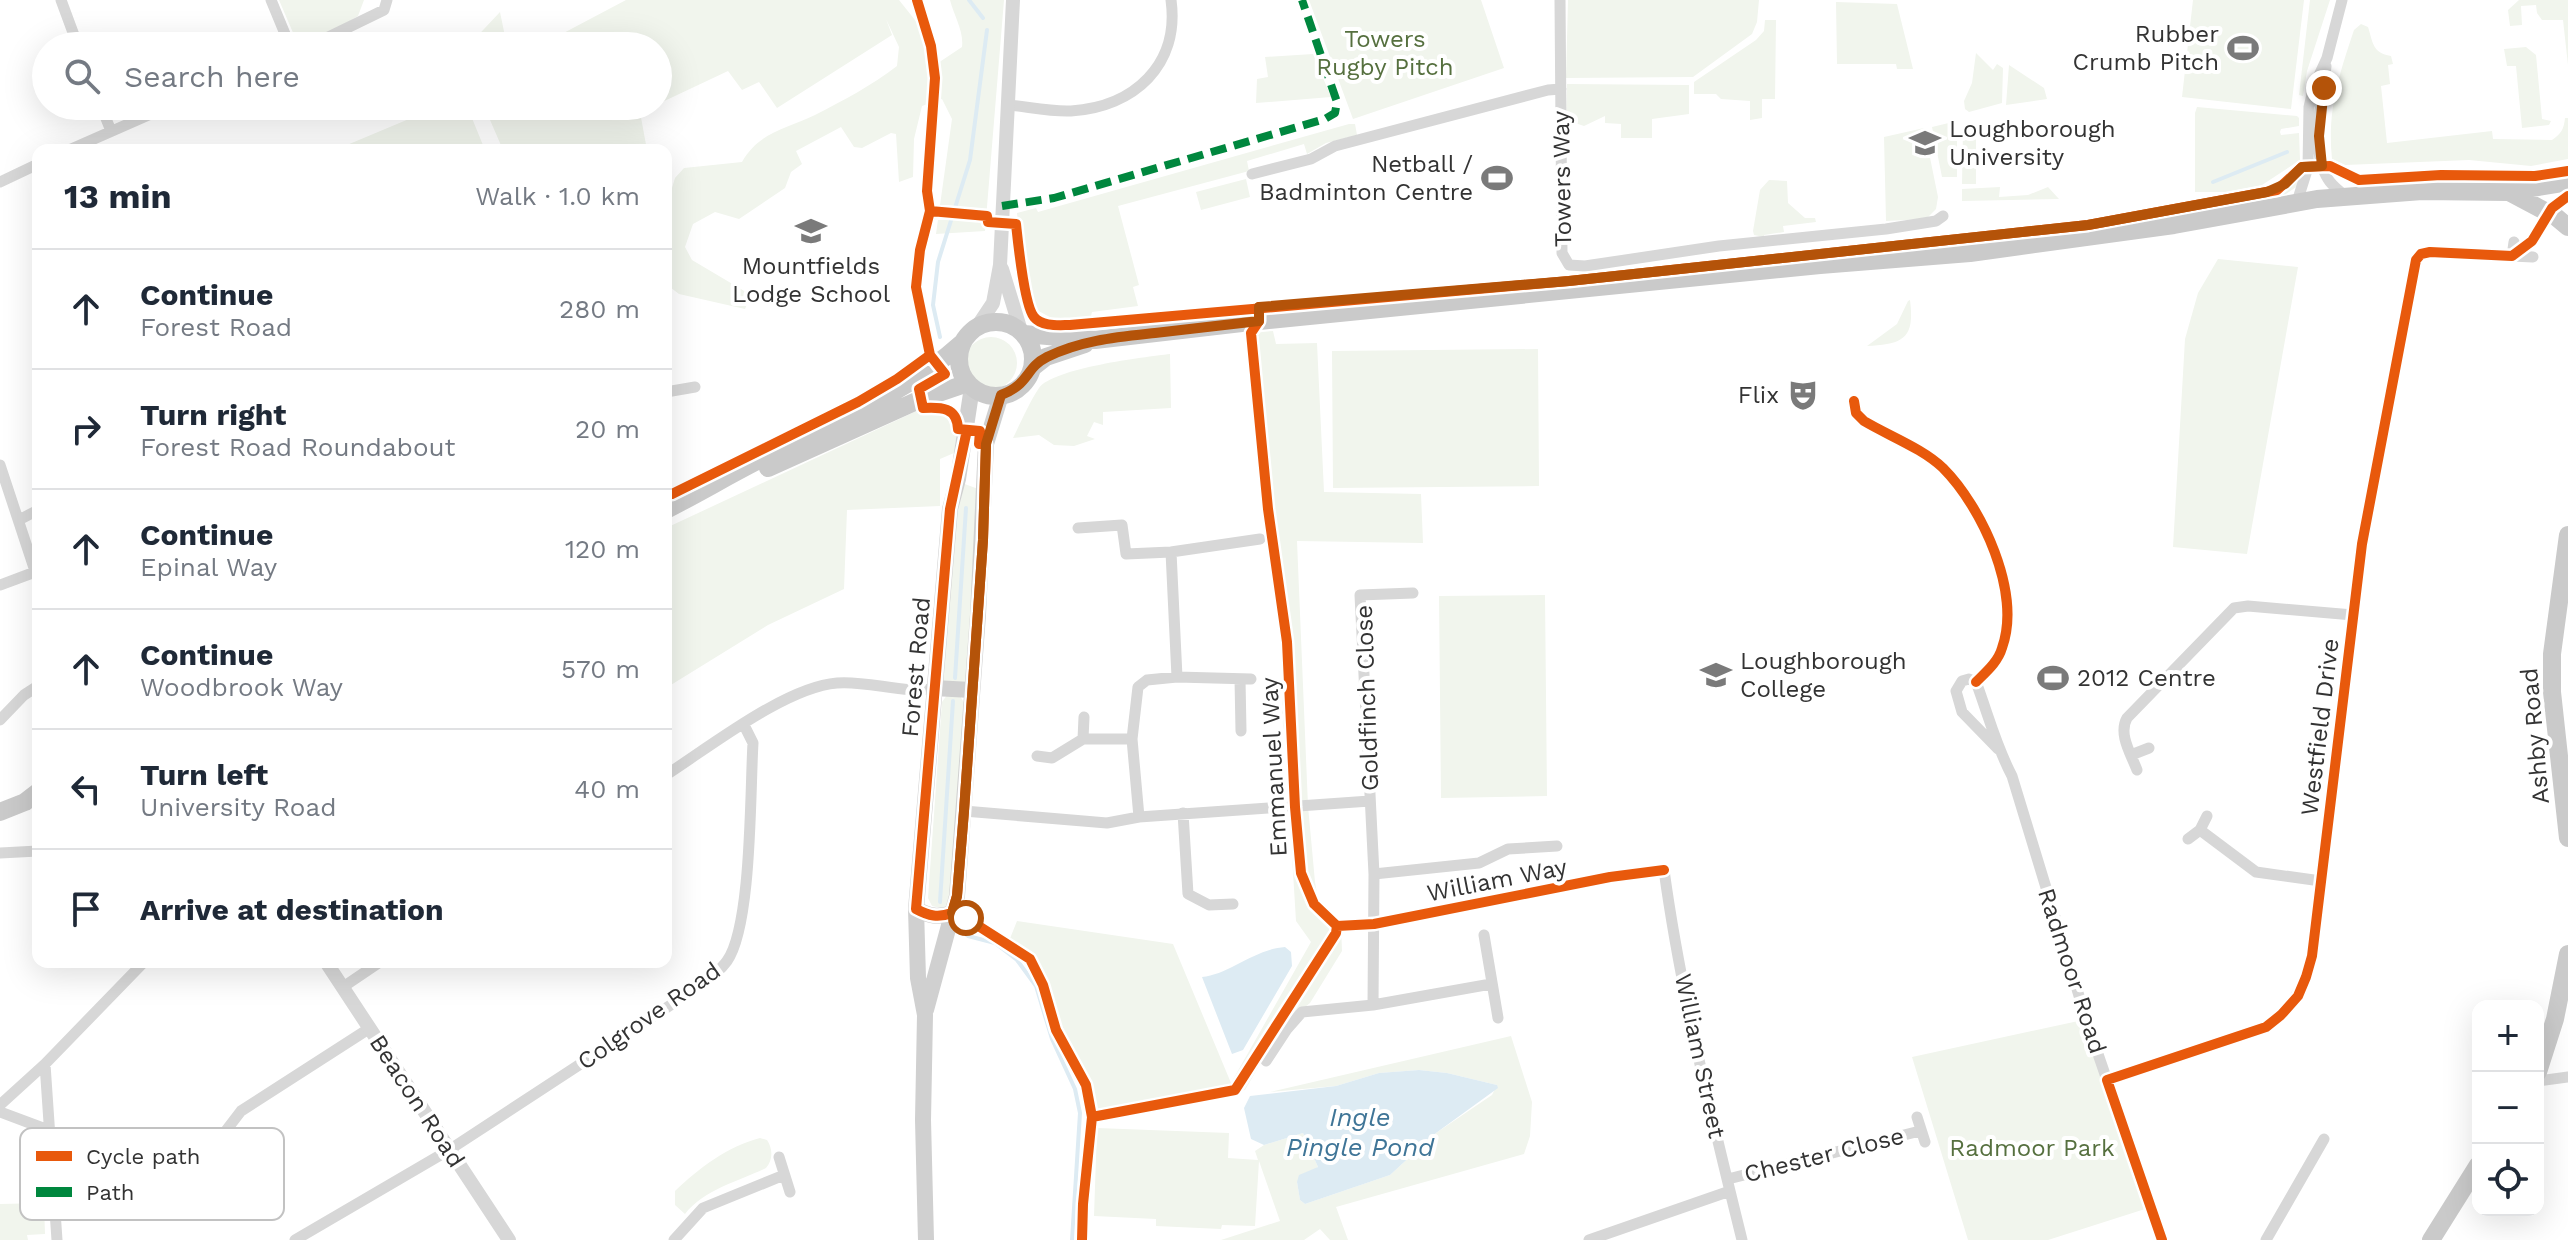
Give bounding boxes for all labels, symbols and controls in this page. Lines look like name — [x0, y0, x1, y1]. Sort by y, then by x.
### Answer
place label: Rubber Crumb Pitch — [2072, 20, 2219, 76]
park label: Towers Rugby Pitch — [1316, 25, 1454, 81]
sports icon: Rubber Crumb Pitch — [2226, 31, 2260, 65]
search box — [32, 32, 672, 120]
icon: search — [60, 54, 104, 98]
text: Search here — [124, 59, 300, 94]
route end — [2306, 70, 2342, 106]
street label: Towers Way — [1547, 110, 1577, 247]
place label: Loughborough University — [1949, 115, 2116, 171]
school or university icon: Loughborough University — [1908, 126, 1942, 160]
place label: Netball / Badminton Centre — [1259, 150, 1473, 206]
sports icon: Netball / Badminton Centre — [1480, 161, 1514, 195]
text: 13 min — [64, 176, 172, 216]
text: Walk · 1.0 km — [475, 181, 640, 211]
school or university icon: Mountfields Lodge School — [794, 214, 828, 248]
place label: Mountfields Lodge School — [732, 252, 891, 308]
text: Continue — [140, 277, 273, 312]
icon: ahead — [64, 287, 108, 331]
text: 280 m — [559, 294, 640, 324]
text: Forest Road — [140, 312, 292, 342]
theatre icon: Flix — [1786, 378, 1820, 412]
place label: Flix — [1738, 381, 1779, 409]
text: Turn right — [140, 397, 286, 432]
icon: right — [64, 407, 108, 451]
text: 20 m — [575, 414, 640, 444]
text: Forest Road Roundabout — [140, 432, 455, 462]
text: Continue — [140, 517, 273, 552]
icon: ahead — [64, 527, 108, 571]
text: 120 m — [565, 534, 640, 564]
text: Epinal Way — [140, 552, 277, 582]
street label: Forest Road — [896, 596, 936, 738]
street label: Goldfinch Close — [1350, 605, 1384, 791]
text: Continue — [140, 637, 273, 672]
street label: Westfield Drive — [2295, 637, 2345, 817]
icon: ahead — [64, 647, 108, 691]
place label: Loughborough College — [1740, 647, 1907, 703]
text: 570 m — [561, 654, 640, 684]
school or university icon: Loughborough College — [1699, 658, 1733, 692]
sports icon: 2012 Centre — [2036, 661, 2070, 695]
place label: 2012 Centre — [2077, 664, 2216, 692]
street label: Ashby Road — [2515, 667, 2555, 805]
text: Woodbrook Way — [140, 672, 343, 702]
street label: Emmanuel Way — [1255, 676, 1293, 857]
text: Turn left — [140, 757, 268, 792]
icon: left — [64, 767, 108, 811]
text: 40 m — [574, 774, 640, 804]
text: University Road — [140, 792, 336, 822]
street label: William Way — [1425, 853, 1570, 907]
street label: Radmoor Road — [2032, 885, 2112, 1057]
icon: arrive — [64, 887, 108, 931]
text: Arrive at destination — [140, 892, 444, 927]
route start — [948, 900, 984, 936]
street label: Colgrove Road — [572, 956, 726, 1076]
street label: William Street — [1669, 971, 1731, 1141]
map controls — [2472, 1000, 2544, 1216]
button: + — [2472, 1000, 2544, 1072]
street label: Beacon Road — [364, 1029, 470, 1173]
button: − — [2472, 1072, 2544, 1144]
water label: Ingle Pingle Pond — [1286, 1102, 1435, 1162]
street label: Chester Close — [1741, 1122, 1907, 1188]
legend — [20, 1128, 284, 1220]
park label: Radmoor Park — [1949, 1134, 2115, 1162]
text: Cycle path — [86, 1144, 200, 1169]
button: locate — [2472, 1144, 2544, 1216]
text: Path — [86, 1180, 134, 1205]

